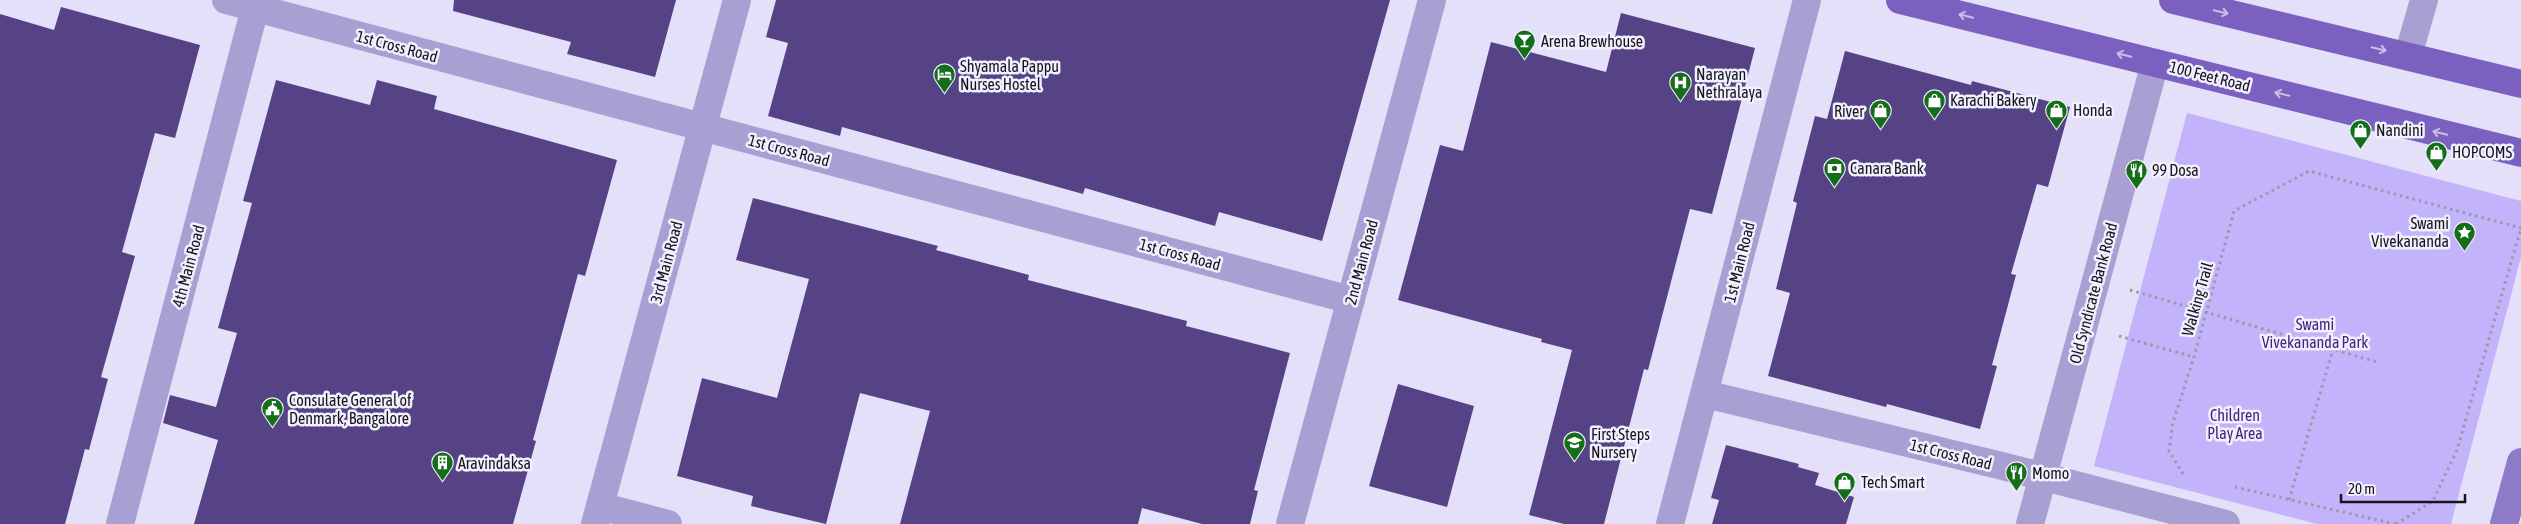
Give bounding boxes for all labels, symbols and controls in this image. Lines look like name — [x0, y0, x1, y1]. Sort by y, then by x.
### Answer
one-way arrow — [2212, 8, 2228, 17]
one-way arrow — [1959, 11, 1975, 20]
street label: 1st Cross Road — [354, 27, 440, 65]
bar icon: Arena Brewhouse — [1513, 29, 1537, 60]
place label: Arena Brewhouse — [1541, 32, 1643, 50]
one-way arrow — [2370, 45, 2386, 54]
one-way arrow — [2117, 50, 2133, 59]
place label: Shyamala Pappu Nurses Hostel — [960, 57, 1059, 93]
street label: 100 Feet Road — [2168, 57, 2252, 95]
hotel icon: Shyamala Pappu Nurses Hostel — [932, 63, 956, 94]
place label: Narayan Nethralaya — [1696, 65, 1762, 102]
hospital icon: Narayan Nethralaya — [1668, 71, 1692, 102]
shop icon: Karachi Bakery — [1922, 88, 1946, 119]
one-way arrow — [2274, 89, 2290, 98]
place label: Karachi Bakery — [1950, 91, 2037, 110]
shop icon: Honda — [2045, 98, 2069, 129]
shop icon: River — [1868, 99, 1892, 130]
place label: Honda — [2073, 101, 2113, 119]
place label: River — [1834, 102, 1864, 120]
shop icon: Nandini — [2348, 118, 2372, 149]
place label: Nandini — [2376, 121, 2423, 139]
one-way arrow — [2432, 128, 2448, 137]
street label: 1st Cross Road — [746, 131, 832, 169]
shop icon: HOPCOMS — [2424, 140, 2448, 171]
place label: HOPCOMS — [2452, 143, 2512, 161]
bank icon: Canara Bank — [1822, 156, 1846, 187]
restaurant icon: 99 Dosa — [2124, 158, 2148, 189]
place label: Canara Bank — [1850, 159, 1924, 177]
place label: 99 Dosa — [2152, 161, 2199, 179]
place label: Swami Vivekananda — [2371, 214, 2449, 250]
street label: 2nd Main Road — [1341, 217, 1381, 307]
street label: 3rd Main Road — [646, 219, 686, 305]
street label: 1st Main Road — [1720, 220, 1758, 304]
place icon: Swami Vivekananda — [2453, 220, 2477, 251]
street label: Old Syndicate Bank Road — [2066, 221, 2121, 366]
street label: 4th Main Road — [168, 223, 208, 309]
street label: 1st Cross Road — [1137, 235, 1223, 273]
street label: Walking Trail — [2178, 259, 2217, 338]
park label: Swami Vivekananda Park — [2262, 315, 2368, 351]
place label: Consulate General of Denmark, Bangalore — [289, 391, 412, 428]
public building icon: Consulate General of Denmark, Bangalore — [261, 397, 285, 428]
park label: Children Play Area — [2207, 406, 2263, 443]
place label: First Steps Nursery — [1591, 425, 1650, 462]
school or university icon: First Steps Nursery — [1563, 431, 1587, 462]
street label: 1st Cross Road — [1908, 435, 1994, 473]
building icon: Aravindaksa — [430, 451, 454, 482]
place label: Aravindaksa — [458, 454, 531, 472]
restaurant icon: Momo — [2004, 461, 2028, 492]
place label: Momo — [2032, 464, 2069, 482]
shop icon: Tech Smart — [1833, 470, 1857, 501]
scale bar — [2341, 472, 2465, 504]
place label: Tech Smart — [1861, 473, 1925, 491]
text: 20 m — [2348, 480, 2375, 497]

